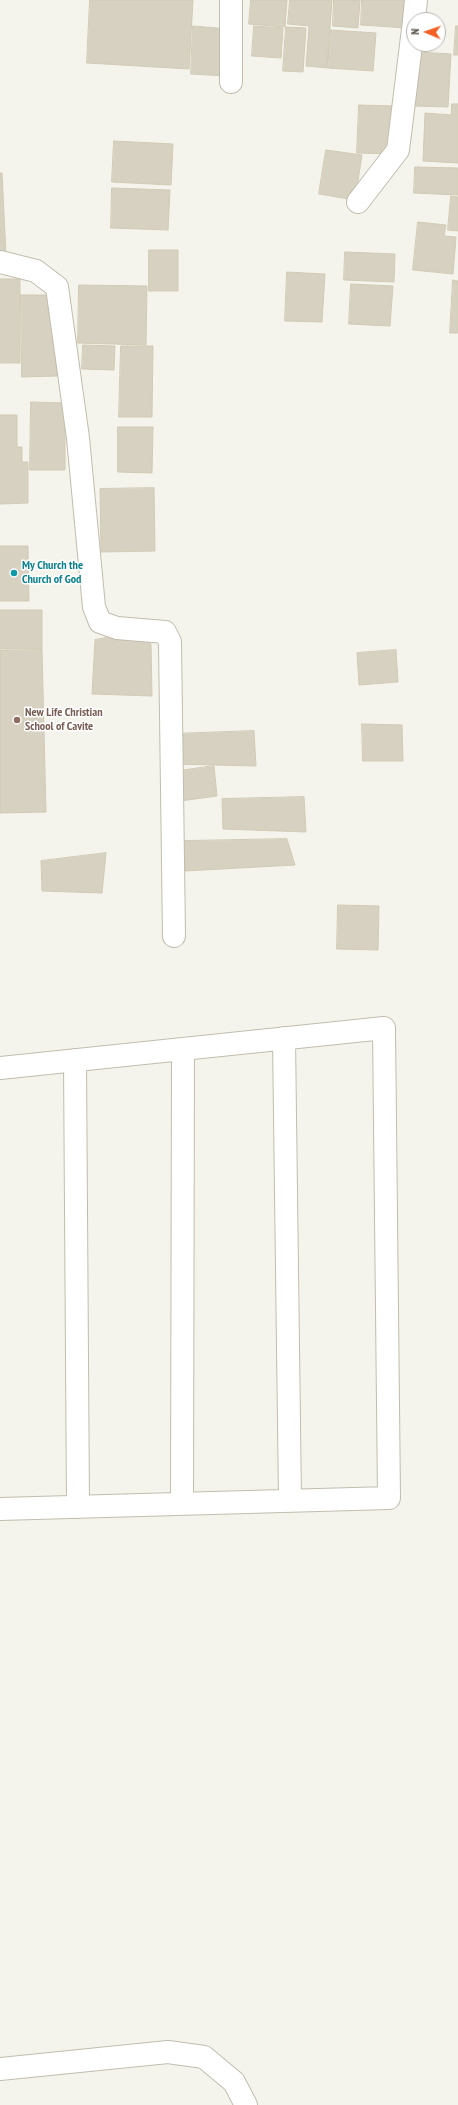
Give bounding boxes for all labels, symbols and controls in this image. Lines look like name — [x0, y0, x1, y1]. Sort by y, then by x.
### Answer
north arrow — [406, 12, 446, 52]
text: N — [408, 28, 422, 35]
place label: My Church the Church of God — [22, 559, 83, 587]
marker: My Church the Church of God — [9, 568, 19, 578]
place label: New Life Christian School of Cavite — [25, 706, 103, 734]
marker: New Life Christian School of Cavite — [12, 715, 22, 725]

